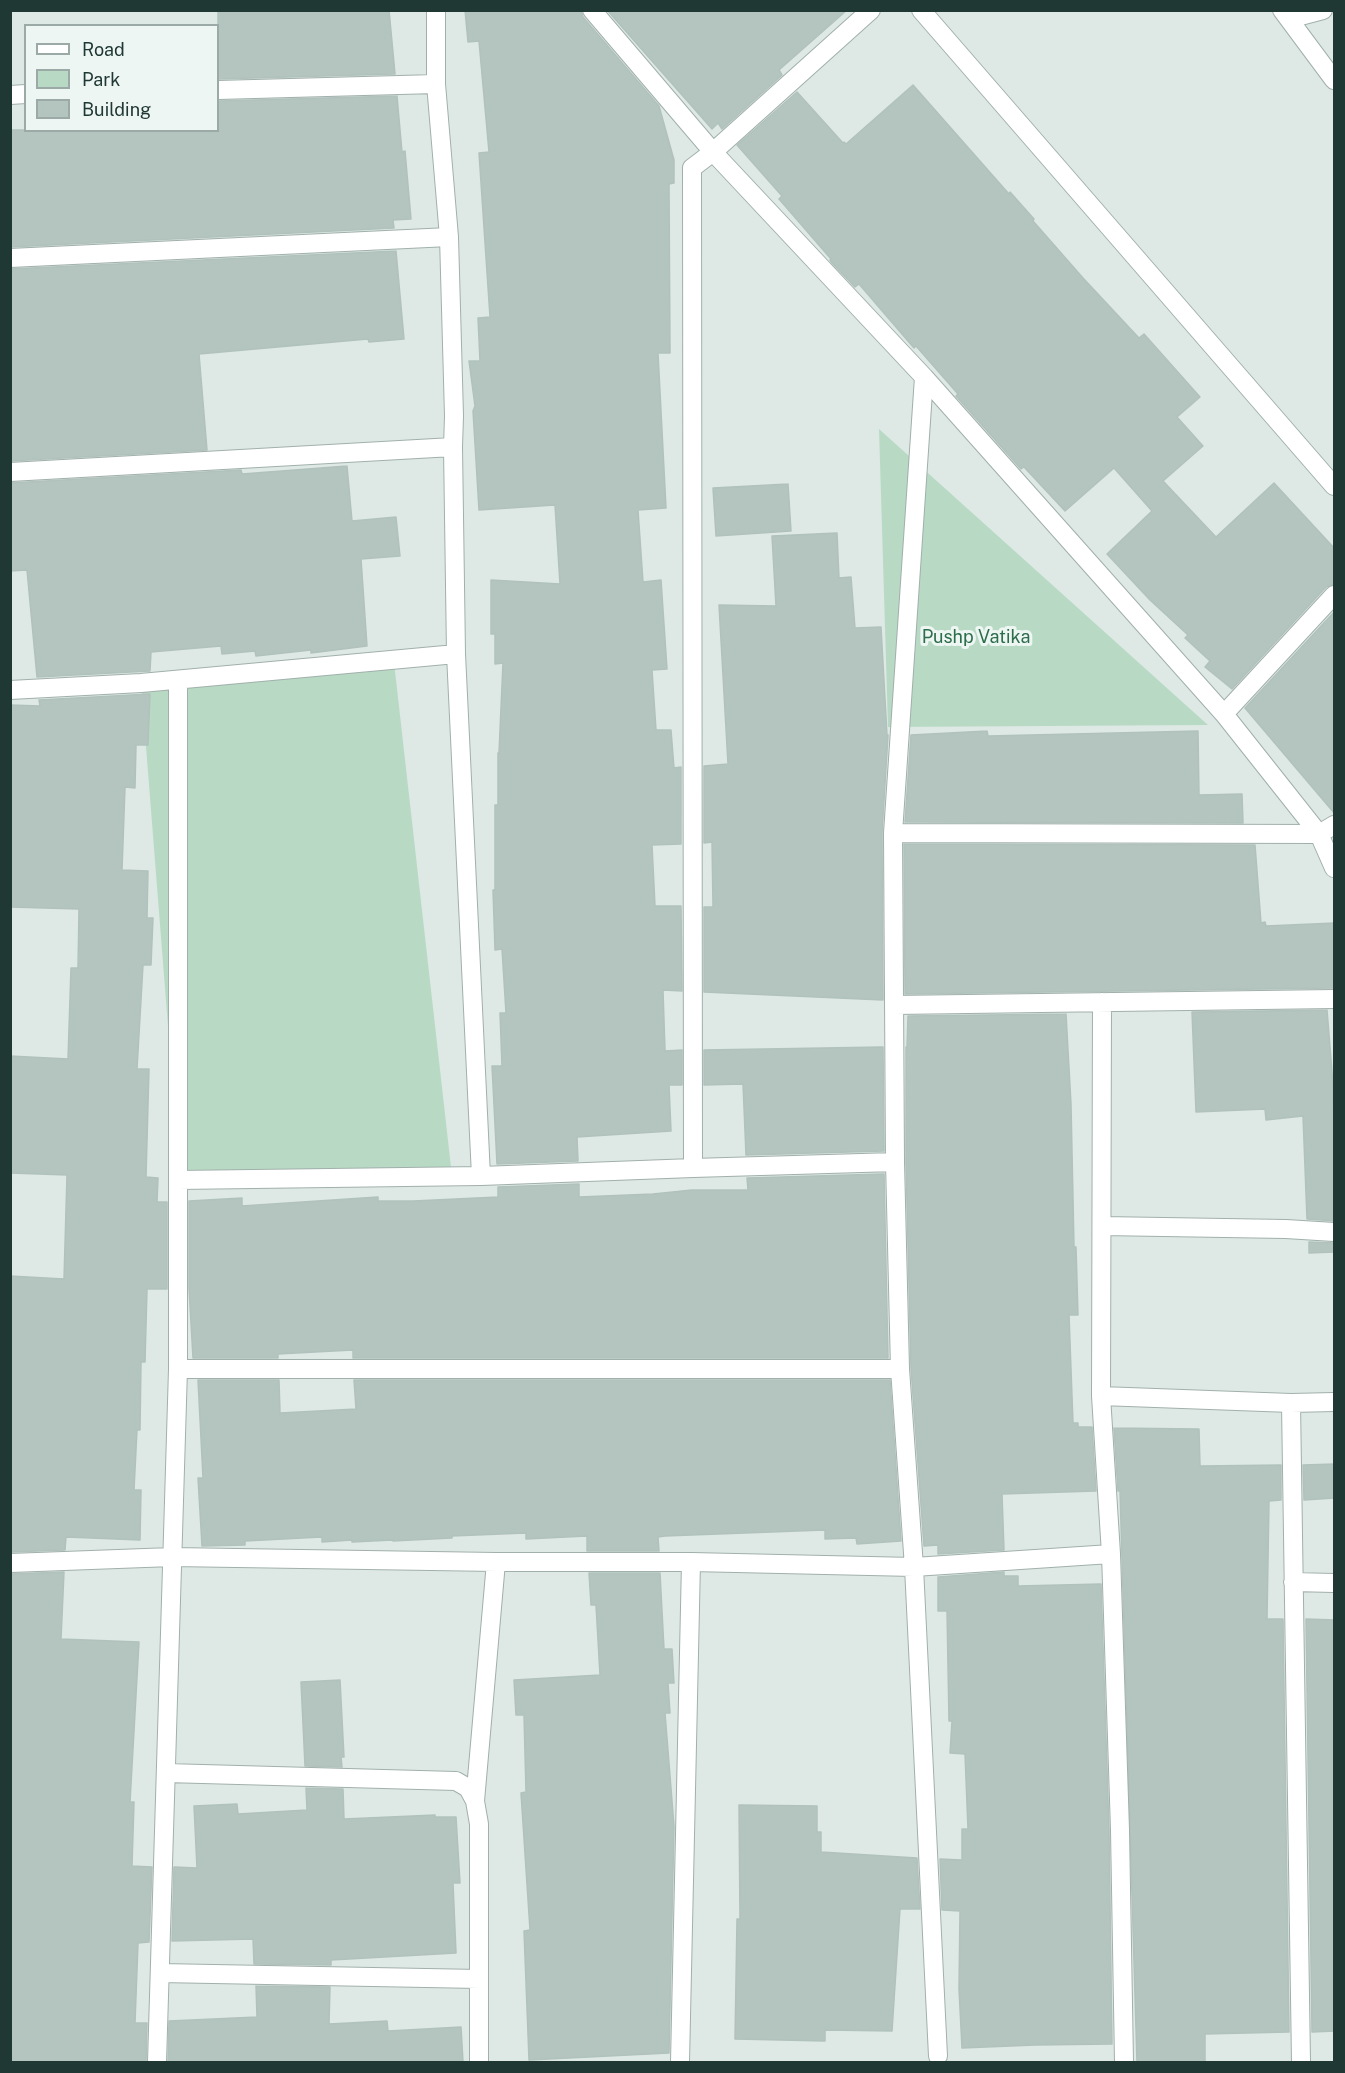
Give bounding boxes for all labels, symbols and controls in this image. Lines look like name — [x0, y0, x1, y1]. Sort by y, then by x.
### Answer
legend — [24, 24, 219, 132]
text: Road — [82, 39, 125, 60]
text: Park — [82, 69, 120, 90]
text: Building — [82, 99, 151, 120]
park label: Pushp Vatika — [922, 626, 1030, 648]

